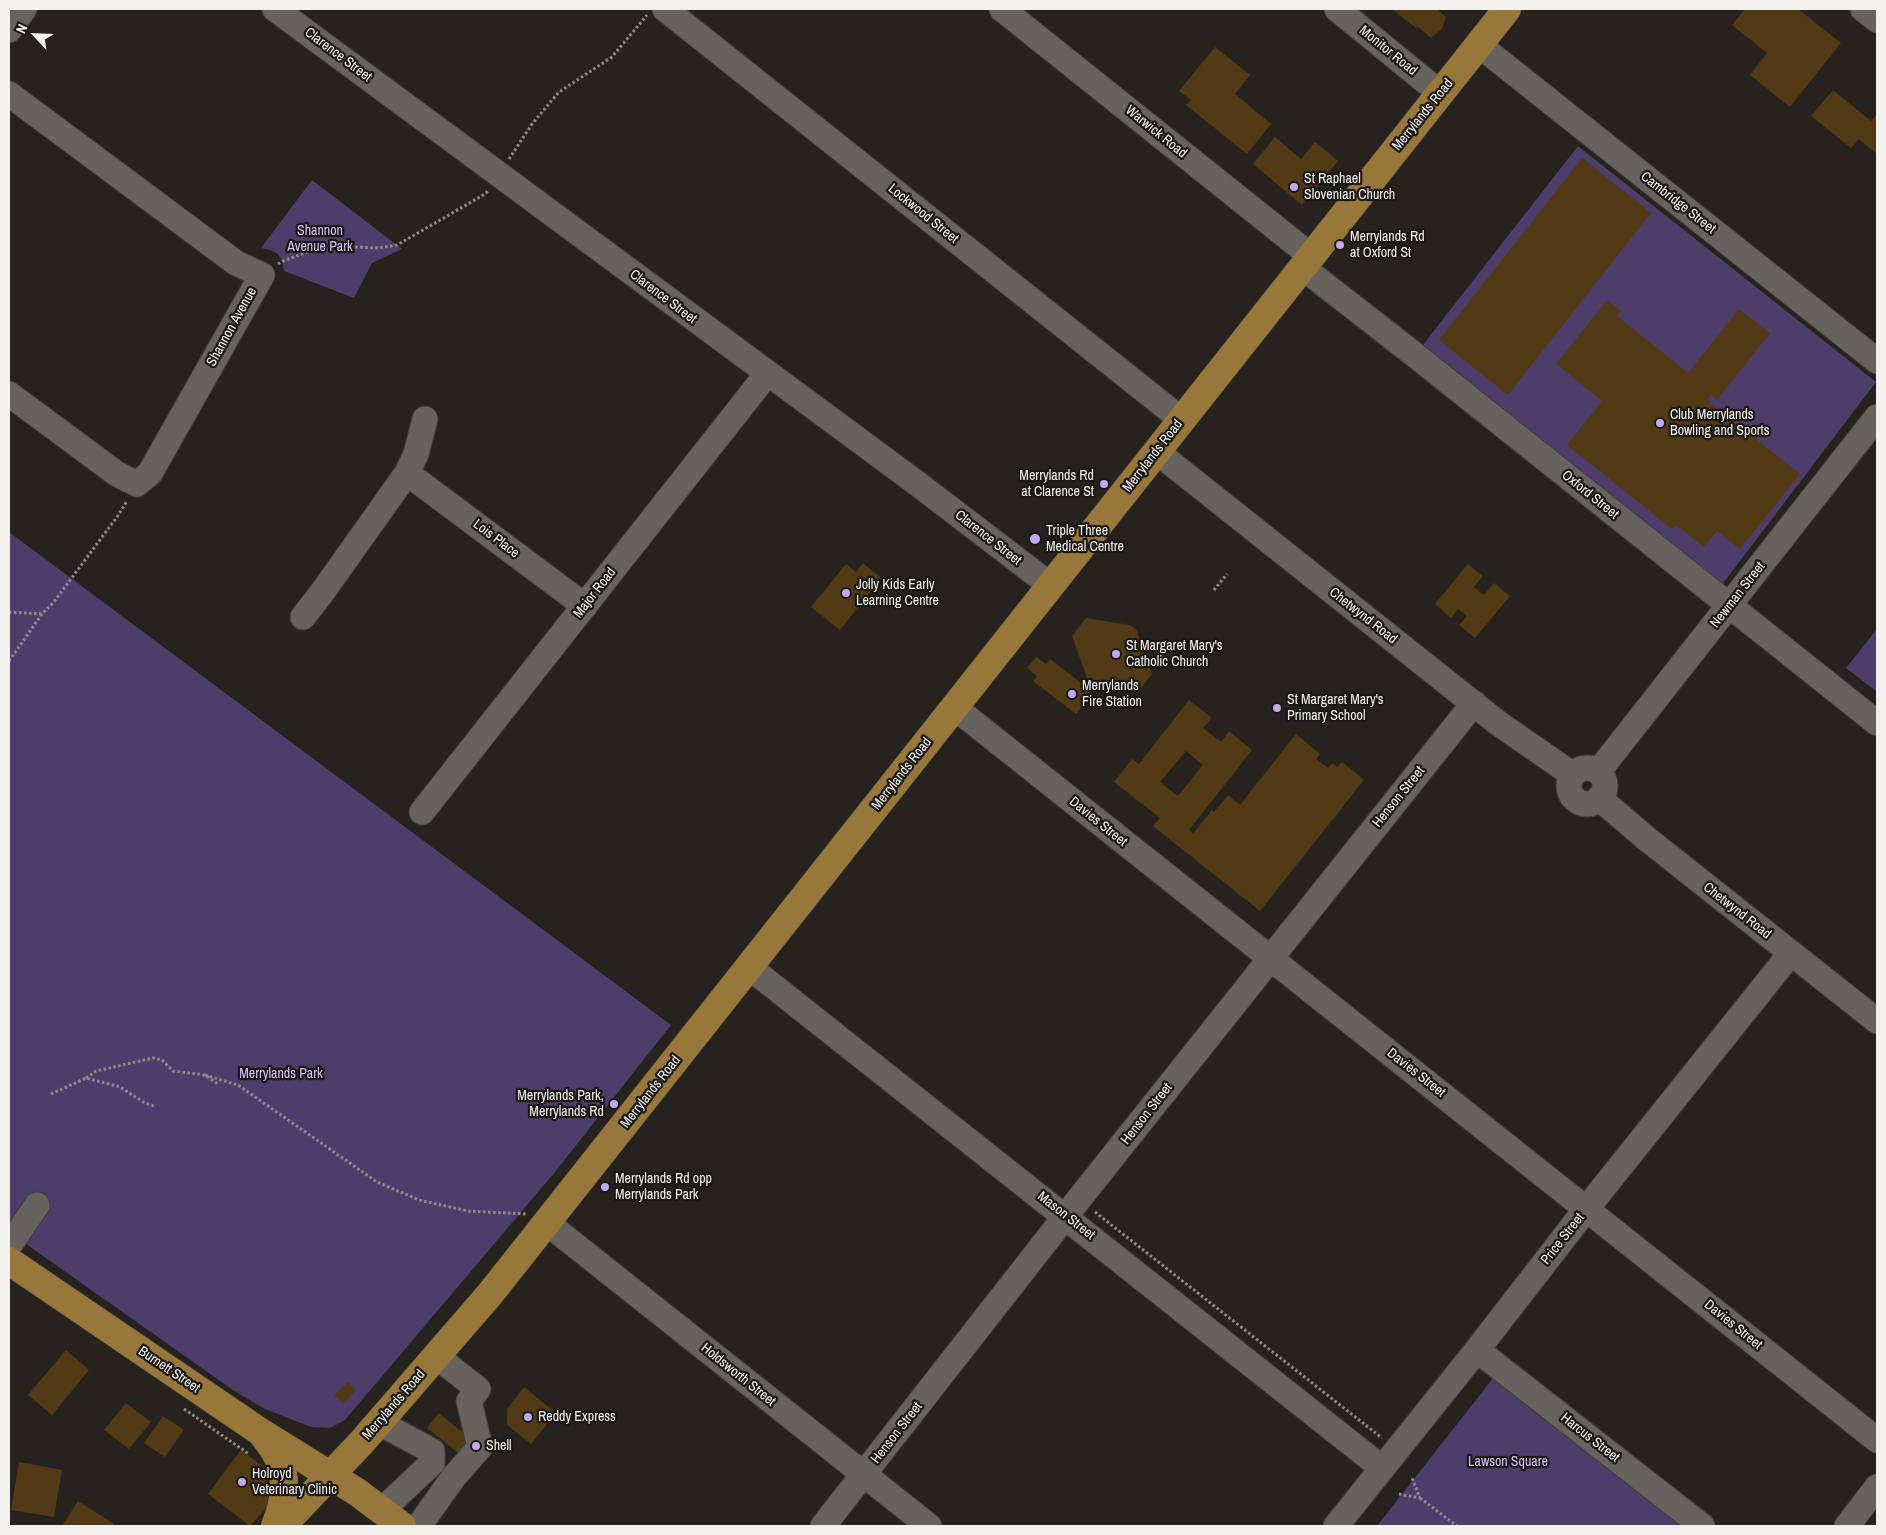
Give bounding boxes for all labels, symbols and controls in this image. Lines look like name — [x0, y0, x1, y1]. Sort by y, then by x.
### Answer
north arrow — [10, 10, 60, 60]
text: N — [11, 21, 31, 36]
street label: Monitor Road — [1356, 23, 1420, 79]
street label: Clarence Street — [301, 24, 375, 86]
street label: Merrylands Road — [1389, 76, 1457, 154]
street label: Warwick Road — [1122, 102, 1190, 162]
street label: Cambridge Street — [1637, 168, 1719, 238]
place label: St Raphael Slovenian Church — [1304, 171, 1395, 203]
street label: Lockwood Street — [884, 181, 962, 247]
marker: St Raphael Slovenian Church — [1288, 181, 1300, 193]
park label: Shannon Avenue Park — [287, 223, 353, 256]
place label: Merrylands Rd at Oxford St — [1350, 229, 1425, 262]
marker: Merrylands Rd at Oxford St — [1334, 239, 1346, 251]
street label: Clarence Street — [626, 266, 700, 328]
street label: Shannon Avenue — [203, 284, 261, 370]
place label: Club Merrylands Bowling and Sports — [1670, 407, 1770, 440]
street label: Merrylands Road — [1119, 416, 1187, 496]
marker: Club Merrylands Bowling and Sports — [1654, 417, 1666, 429]
street label: Oxford Street — [1558, 467, 1622, 523]
place label: Merrylands Rd at Clarence St — [1019, 468, 1094, 501]
marker: Merrylands Rd at Clarence St — [1098, 478, 1110, 490]
street label: Clarence Street — [951, 507, 1025, 569]
street label: Lois Place — [470, 516, 522, 562]
place label: Triple Three Medical Centre — [1046, 523, 1124, 556]
marker: Triple Three Medical Centre — [1028, 532, 1042, 546]
street label: Newman Street — [1707, 559, 1769, 631]
street label: Major Road — [570, 564, 620, 622]
place label: Jolly Kids Early Learning Centre — [856, 577, 939, 610]
street label: Chetwynd Road — [1326, 584, 1400, 648]
marker: Jolly Kids Early Learning Centre — [840, 587, 852, 599]
place label: St Margaret Mary's Catholic Church — [1126, 638, 1223, 670]
marker: St Margaret Mary's Catholic Church — [1110, 648, 1122, 660]
place label: Merrylands Fire Station — [1082, 678, 1142, 710]
marker: Merrylands Fire Station — [1066, 688, 1078, 700]
place label: St Margaret Mary's Primary School — [1287, 692, 1384, 724]
marker: St Margaret Mary's Primary School — [1271, 702, 1283, 714]
street label: Merrylands Road — [868, 734, 936, 814]
street label: Henson Street — [1369, 763, 1429, 831]
street label: Davies Street — [1066, 794, 1130, 850]
street label: Chetwynd Road — [1700, 879, 1774, 943]
street label: Davies Street — [1383, 1045, 1449, 1101]
street label: Merrylands Road — [617, 1052, 685, 1132]
park label: Merrylands Park — [239, 1066, 323, 1082]
street label: Henson Street — [1118, 1080, 1176, 1148]
place label: Merrylands Park, Merrylands Rd — [517, 1088, 604, 1120]
marker: Merrylands Park, Merrylands Rd — [608, 1098, 620, 1110]
place label: Merrylands Rd opp Merrylands Park — [615, 1171, 712, 1204]
marker: Merrylands Rd opp Merrylands Park — [599, 1181, 611, 1193]
street label: Mason Street — [1034, 1188, 1098, 1244]
street label: Price Street — [1538, 1210, 1588, 1268]
street label: Davies Street — [1701, 1297, 1765, 1353]
street label: Holdsworth Street — [697, 1340, 779, 1410]
street label: Burnett Street — [135, 1343, 203, 1397]
street label: Merrylands Road — [359, 1367, 429, 1443]
street label: Henson Street — [868, 1399, 926, 1467]
place label: Reddy Express — [538, 1409, 616, 1425]
street label: Harcus Street — [1557, 1410, 1623, 1466]
marker: Reddy Express — [522, 1411, 534, 1423]
place label: Shell — [486, 1438, 512, 1454]
marker: Shell — [470, 1440, 482, 1452]
park label: Lawson Square — [1468, 1454, 1548, 1470]
place label: Holroyd Veterinary Clinic — [252, 1466, 337, 1498]
marker: Holroyd Veterinary Clinic — [236, 1476, 248, 1488]

